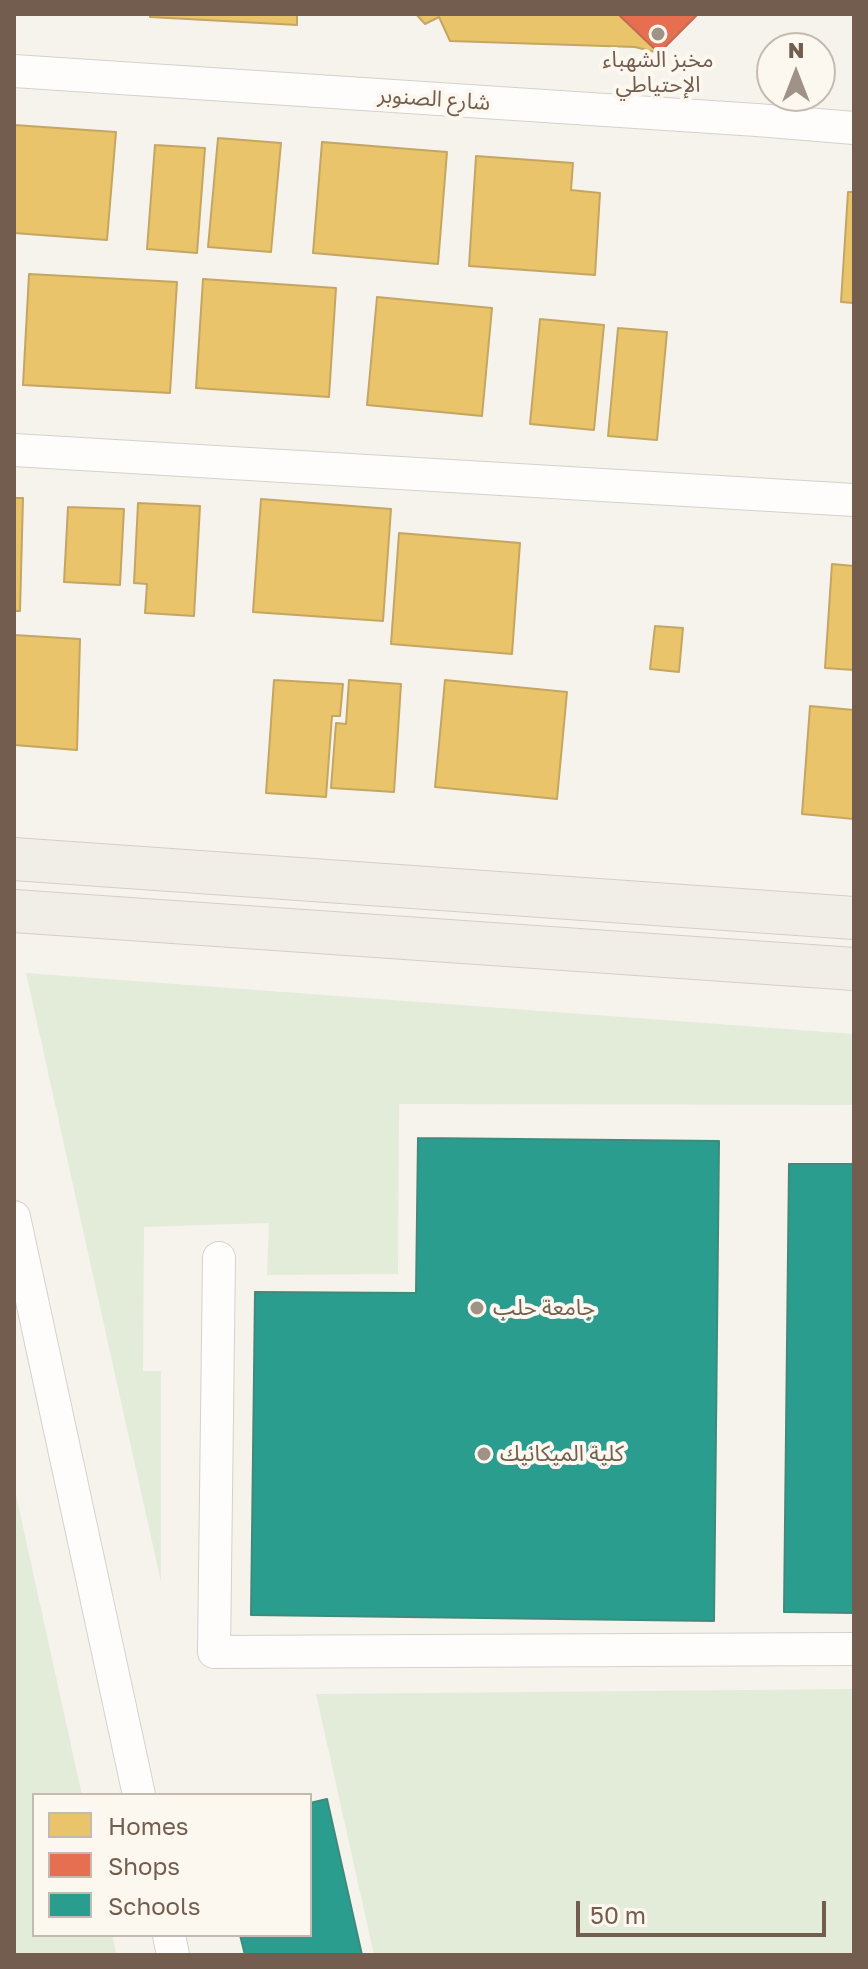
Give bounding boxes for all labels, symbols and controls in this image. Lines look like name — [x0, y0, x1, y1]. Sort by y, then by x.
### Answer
marker: مخبز الشهباء الإحتياطي — [649, 25, 667, 43]
north arrow — [756, 32, 836, 112]
text: N — [788, 36, 804, 63]
place label: مخبز الشهباء الإحتياطي — [602, 47, 714, 98]
street label: شارع الصنوبر — [377, 82, 491, 116]
place label: جامعة حلب — [493, 1295, 595, 1321]
marker: جامعة حلب — [468, 1299, 486, 1317]
place label: كلية الميكانيك — [500, 1441, 624, 1467]
marker: كلية الميكانيك — [475, 1445, 493, 1463]
legend — [32, 1793, 312, 1937]
text: Homes — [108, 1811, 189, 1840]
text: Shops — [108, 1851, 180, 1880]
scale bar — [580, 1885, 830, 1935]
text: Schools — [108, 1891, 200, 1920]
text: 50 m — [590, 1900, 646, 1929]

